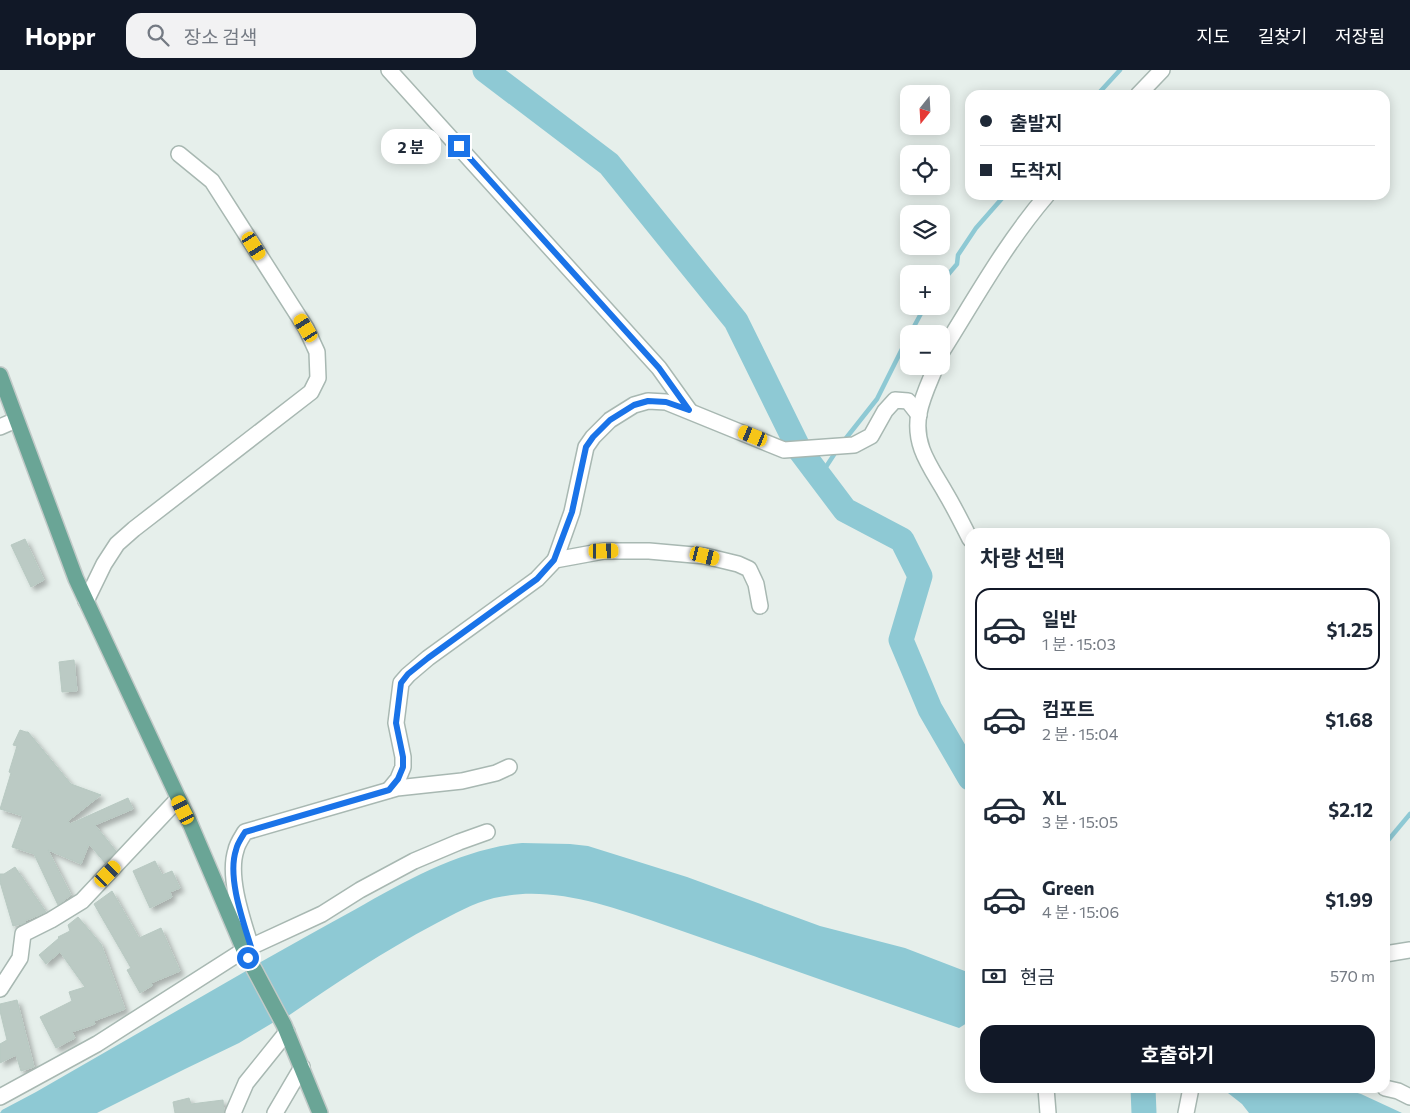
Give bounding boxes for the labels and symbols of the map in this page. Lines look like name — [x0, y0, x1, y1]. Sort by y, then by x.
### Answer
north arrow — [900, 85, 950, 135]
callout: 2 분 — [382, 128, 442, 164]
route end — [448, 135, 470, 157]
car — [239, 229, 268, 263]
car — [291, 311, 320, 345]
car — [736, 423, 769, 449]
car — [588, 543, 619, 559]
car — [688, 545, 721, 567]
car — [169, 793, 196, 827]
car — [92, 858, 123, 890]
route start — [237, 947, 259, 969]

